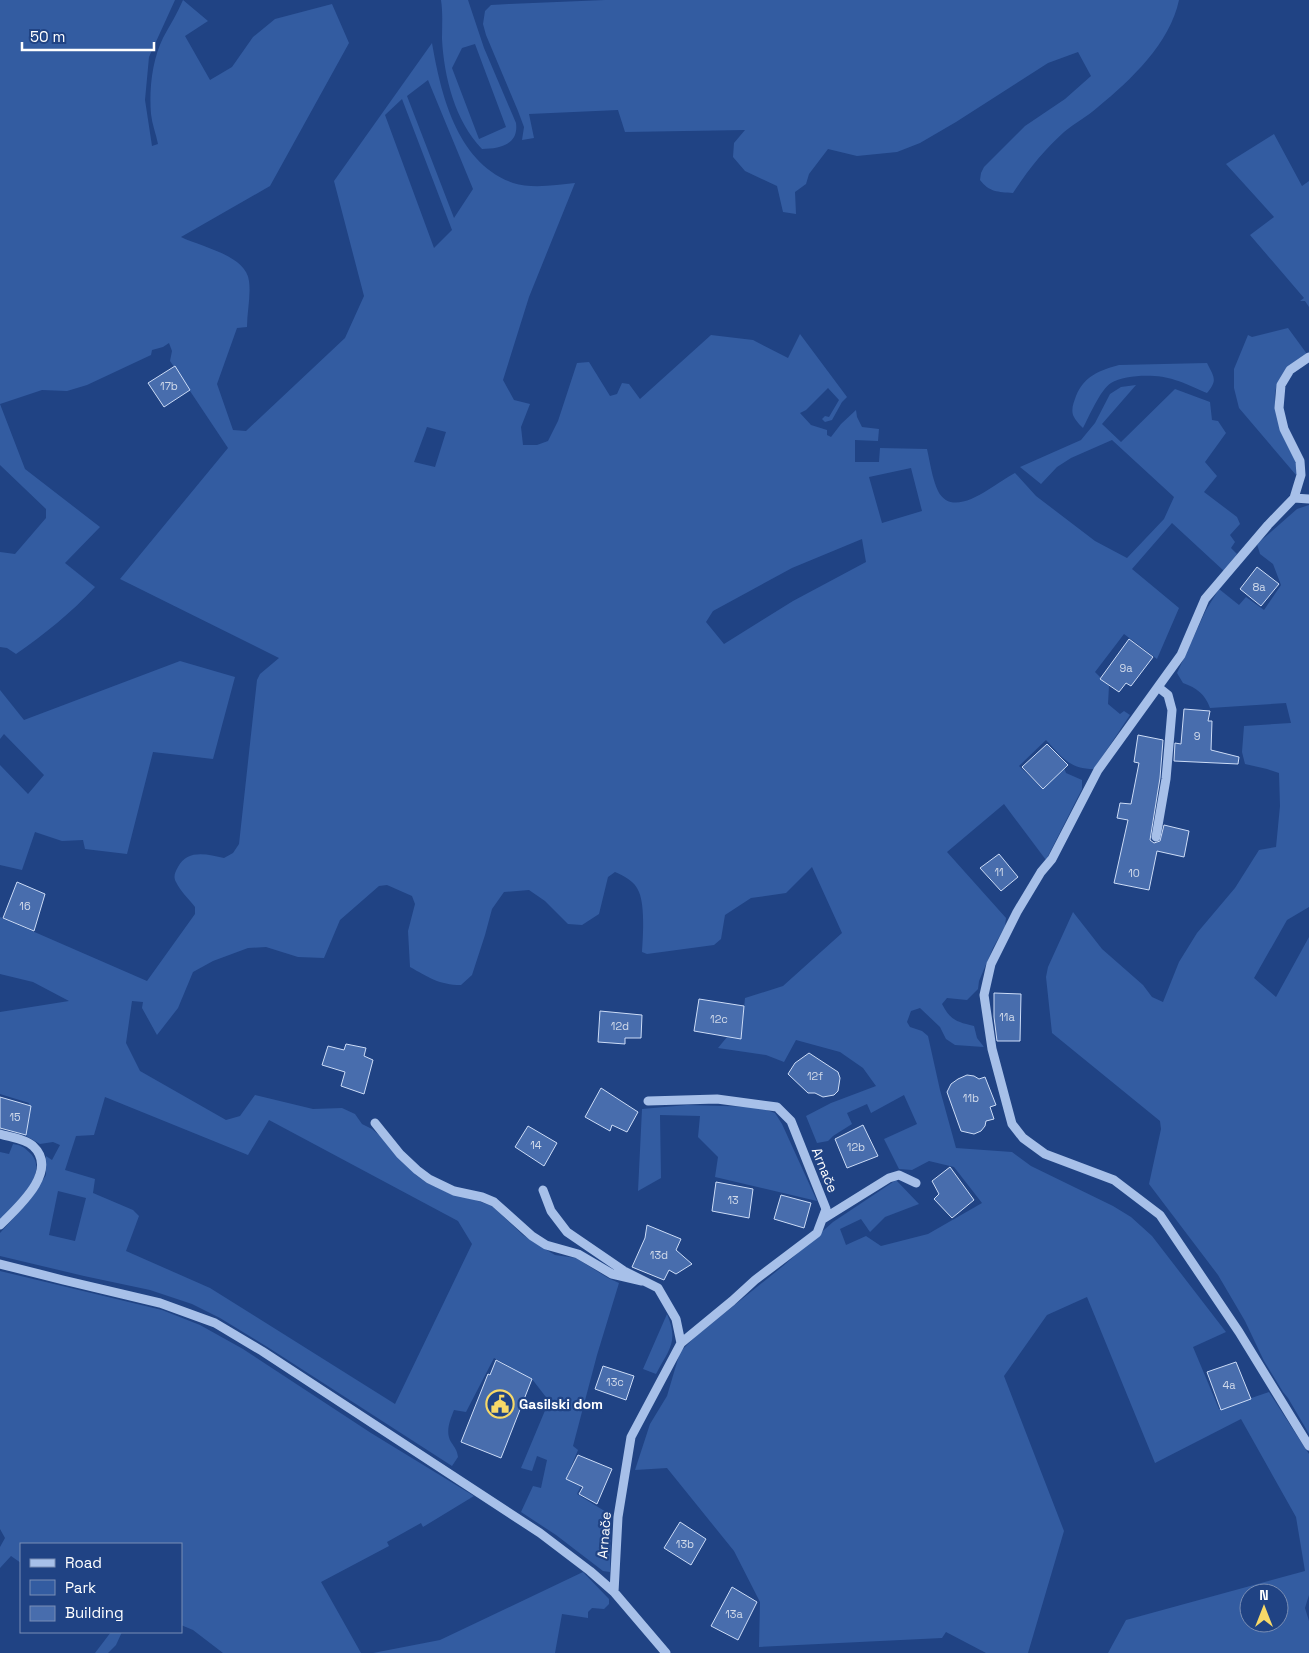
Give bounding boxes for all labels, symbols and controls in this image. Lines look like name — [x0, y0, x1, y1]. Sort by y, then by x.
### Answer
scale bar — [22, 20, 155, 52]
text: 50 m — [30, 27, 65, 46]
house number: 17b — [160, 379, 178, 393]
house number: 8a — [1252, 580, 1266, 594]
house number: 9a — [1119, 661, 1133, 675]
house number: 9 — [1194, 729, 1201, 743]
house number: 11 — [994, 865, 1004, 879]
house number: 10 — [1128, 866, 1140, 880]
house number: 16 — [19, 899, 31, 913]
house number: 11a — [999, 1010, 1015, 1024]
house number: 12c — [710, 1012, 728, 1026]
house number: 12d — [611, 1019, 629, 1033]
house number: 12f — [807, 1069, 823, 1083]
house number: 11b — [963, 1091, 979, 1105]
house number: 15 — [9, 1110, 21, 1124]
house number: 14 — [530, 1138, 542, 1152]
house number: 12b — [847, 1140, 865, 1154]
street label: Arnače — [808, 1145, 842, 1195]
house number: 13 — [727, 1193, 739, 1207]
house number: 13d — [650, 1248, 668, 1262]
house number: 13c — [606, 1375, 624, 1389]
house number: 4a — [1222, 1378, 1236, 1392]
public building icon: Gasilski dom — [485, 1389, 515, 1419]
place label: Gasilski dom — [519, 1395, 603, 1413]
street label: Arnače — [593, 1511, 615, 1559]
house number: 13b — [676, 1537, 694, 1551]
legend — [20, 1543, 182, 1633]
text: Road — [65, 1553, 102, 1572]
text: Park — [65, 1578, 96, 1597]
north arrow — [1239, 1583, 1289, 1633]
text: N — [1259, 1586, 1269, 1604]
text: Building — [65, 1603, 124, 1622]
house number: 13a — [725, 1607, 743, 1621]

